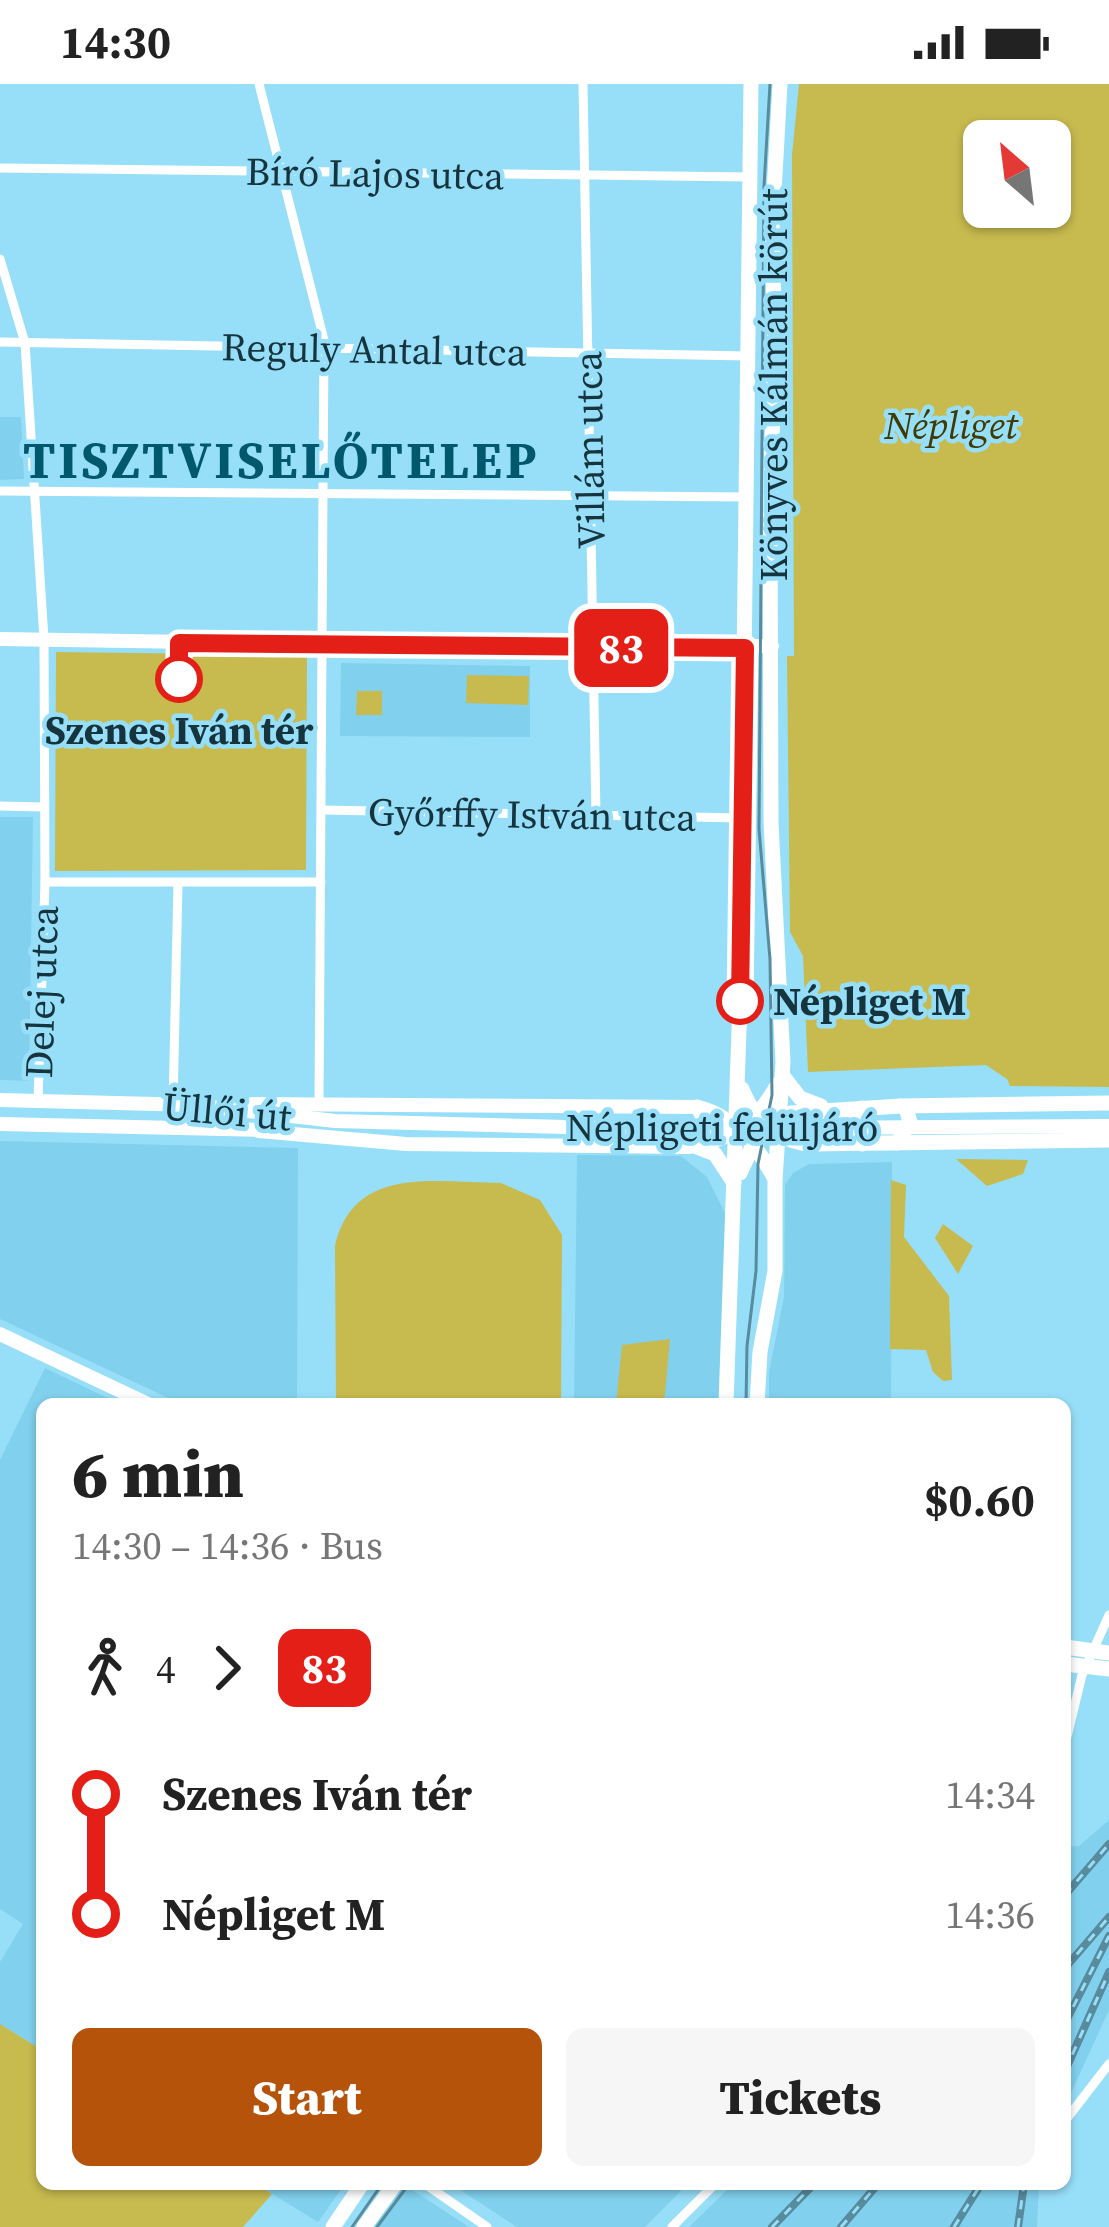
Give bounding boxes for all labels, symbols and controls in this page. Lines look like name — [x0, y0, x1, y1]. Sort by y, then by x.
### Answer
text: 14:30 — [60, 11, 171, 73]
north arrow — [963, 120, 1071, 228]
map controls — [963, 120, 1071, 228]
street label: Bíró Lajos utca — [245, 145, 505, 202]
street label: Könyves Kálmán körút — [747, 188, 800, 581]
street label: Reguly Antal utca — [221, 320, 527, 379]
street label: Villám utca — [561, 351, 618, 549]
park label: Népliget — [883, 399, 1019, 452]
district label: TISZTVISELŐTELEP — [23, 425, 539, 495]
line badge: 83 — [567, 609, 675, 687]
text: 83 — [598, 619, 644, 677]
marker: Szenes Iván tér — [157, 657, 201, 701]
place label: Szenes Iván tér — [45, 704, 314, 757]
street label: Győrffy István utca — [367, 785, 697, 844]
street label: Delej utca — [12, 905, 71, 1079]
place label: Népliget M — [773, 975, 967, 1028]
marker: Népliget M — [718, 979, 762, 1023]
street label: Üllői út — [160, 1079, 294, 1144]
street label: Népligeti felüljáró — [566, 1101, 878, 1154]
text: 6 min — [72, 1429, 244, 1519]
text: $0.60 — [924, 1469, 1035, 1531]
text: 14:30 – 14:36 · Bus — [72, 1519, 383, 1572]
icon: walk — [72, 1635, 138, 1701]
icon: forward — [194, 1635, 260, 1701]
text: 83 — [302, 1639, 347, 1697]
text: 4 — [156, 1642, 176, 1695]
text: Szenes Iván tér — [162, 1763, 472, 1825]
text: 14:34 — [945, 1768, 1035, 1821]
text: Népliget M — [162, 1883, 385, 1945]
text: 14:36 — [945, 1888, 1035, 1941]
button: Start — [72, 2028, 542, 2166]
button: Tickets — [566, 2028, 1035, 2166]

